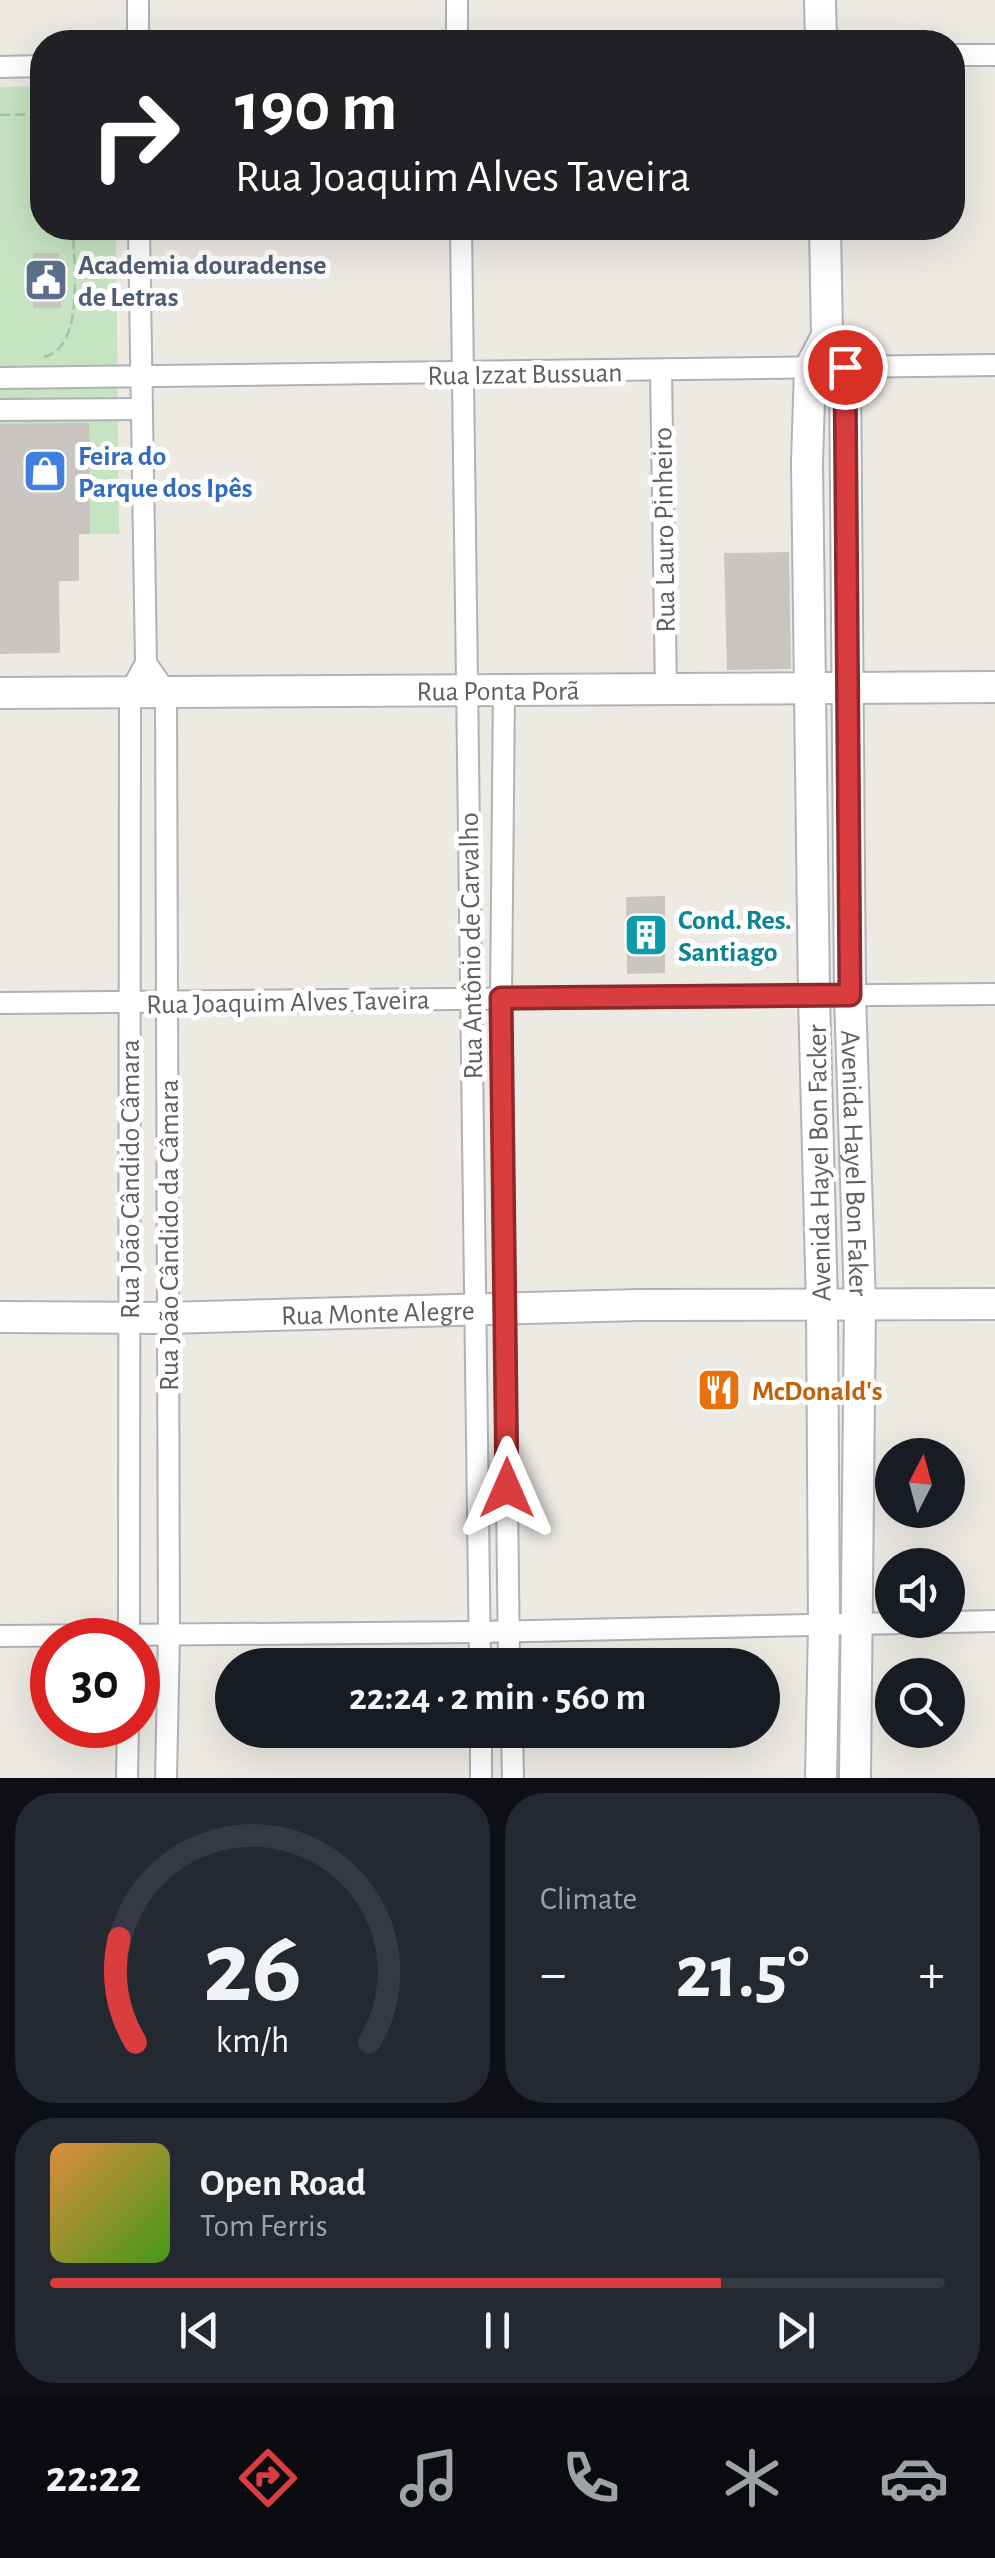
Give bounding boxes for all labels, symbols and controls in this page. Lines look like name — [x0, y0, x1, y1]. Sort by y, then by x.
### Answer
icon: right — [70, 70, 200, 200]
text: 190 m — [235, 73, 398, 143]
text: Rua Joaquim Alves Taveira — [235, 155, 691, 200]
place label: Academia douradense de Letras — [78, 252, 327, 312]
public building icon: Academia douradense de Letras — [23, 257, 69, 303]
pin — [803, 325, 888, 410]
icon: arrive — [818, 340, 873, 395]
street label: Rua Izzat Bussuan — [427, 359, 623, 391]
street label: Rua Lauro Pinheiro — [649, 427, 681, 633]
place label: Feira do Parque dos Ipês — [78, 443, 253, 503]
shop icon: Feira do Parque dos Ipês — [22, 448, 68, 494]
street label: Rua Ponta Porã — [416, 678, 580, 706]
street label: Rua Antônio de Carvalho — [456, 812, 488, 1080]
place label: Cond. Res. Santiago — [678, 907, 792, 967]
building icon: Cond. Res. Santiago — [623, 912, 669, 958]
street label: Rua Joaquim Alves Taveira — [146, 987, 430, 1019]
street label: Avenida Hayel Bon Facker — [804, 1024, 836, 1302]
street label: Avenida Hayel Bon Faker — [835, 1029, 872, 1297]
street label: Rua João Cândido Câmara — [117, 1039, 145, 1319]
street label: Rua João Cândido da Câmara — [156, 1079, 184, 1391]
street label: Rua Monte Alegre — [281, 1298, 475, 1331]
restaurant icon: McDonald's — [696, 1367, 742, 1413]
place label: McDonald's — [752, 1378, 882, 1406]
position arrow — [455, 1436, 559, 1540]
north arrow — [875, 1438, 965, 1528]
map controls — [875, 1438, 965, 1748]
button: sound — [875, 1548, 965, 1638]
speed limit sign: 30 — [30, 1618, 160, 1748]
button: search — [875, 1658, 965, 1748]
text: 22:24 · 2 min · 560 m — [349, 1679, 646, 1717]
text: Climate — [540, 1883, 637, 1915]
text: 26 — [203, 1917, 302, 2021]
text: 21.5° — [676, 1936, 809, 2011]
text: − — [540, 1947, 566, 2002]
text: + — [919, 1947, 945, 2002]
text: km/h — [216, 2023, 289, 2059]
text: Open Road — [200, 2165, 366, 2203]
text: Tom Ferris — [200, 2210, 328, 2242]
icon: previous — [172, 2303, 227, 2358]
icon: pause — [470, 2303, 525, 2358]
icon: next — [768, 2303, 823, 2358]
icon: directions — [233, 2443, 303, 2513]
icon: music — [394, 2443, 464, 2513]
icon: phone — [556, 2443, 626, 2513]
icon: climate — [717, 2443, 787, 2513]
icon: car — [879, 2443, 949, 2513]
text: 22:22 — [46, 2455, 141, 2500]

